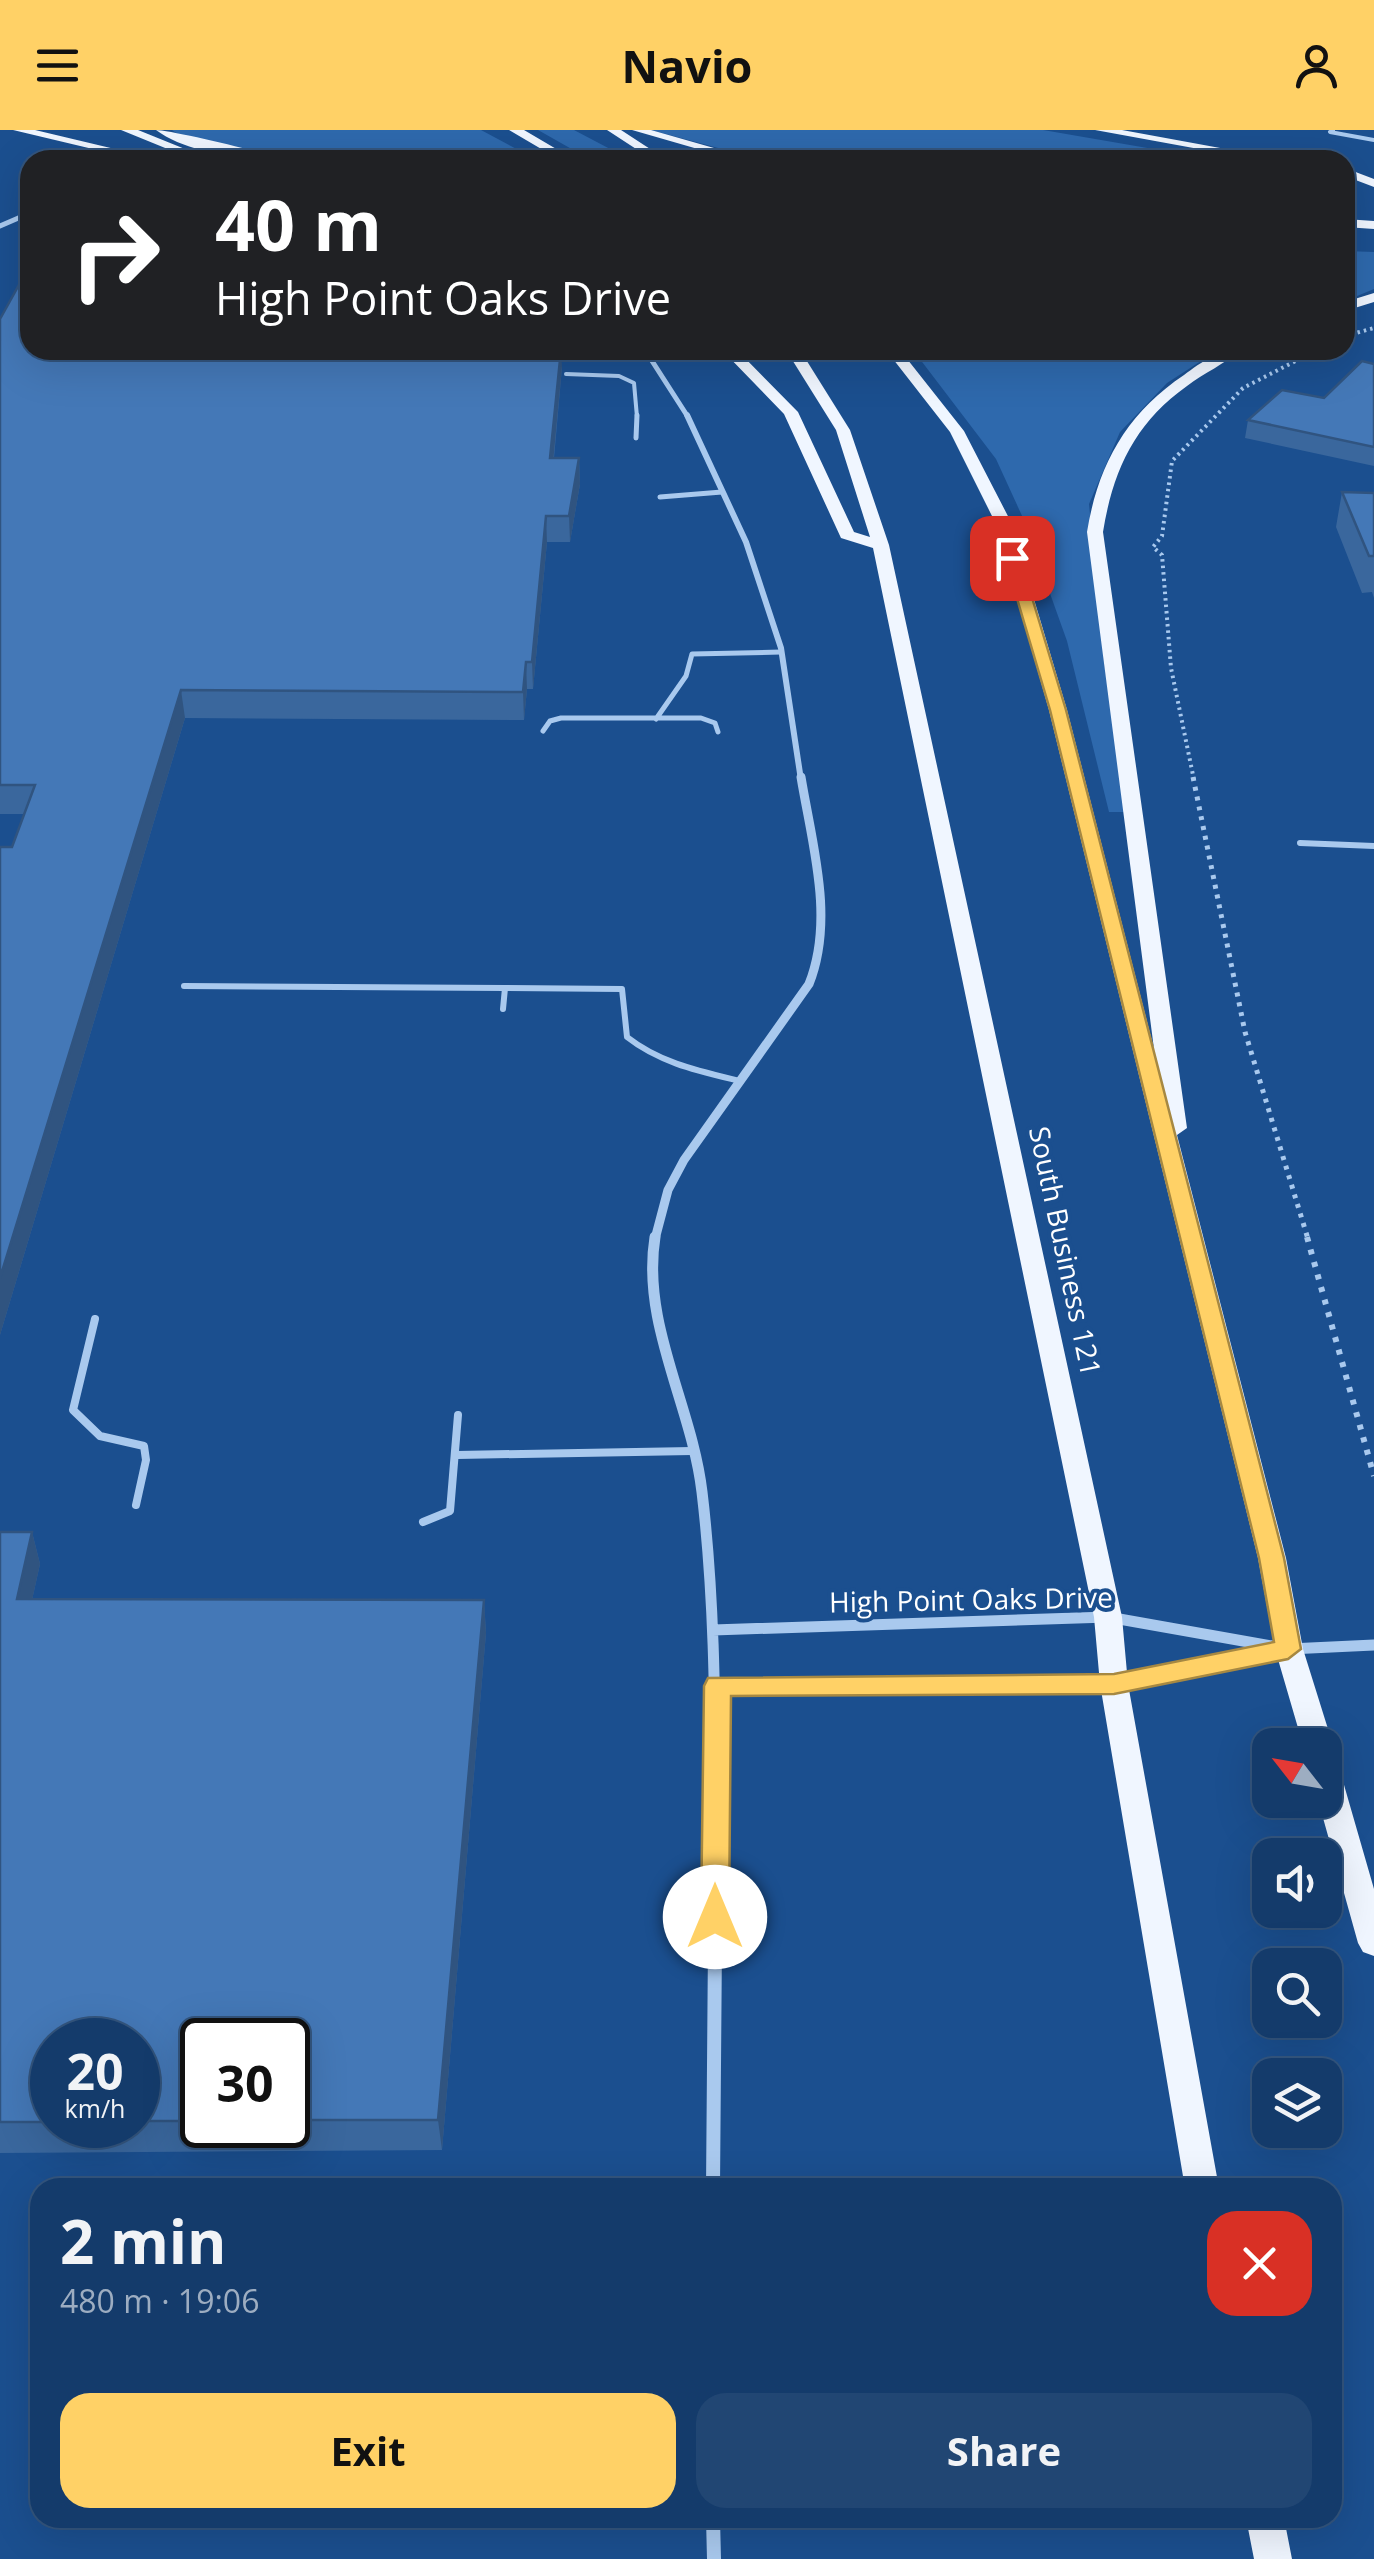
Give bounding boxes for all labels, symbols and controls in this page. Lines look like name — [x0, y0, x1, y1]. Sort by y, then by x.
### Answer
text: Navio — [622, 35, 752, 96]
icon: menu — [30, 38, 85, 93]
icon: person — [1289, 38, 1344, 93]
text: 40 m — [215, 176, 382, 272]
icon: right — [50, 190, 180, 320]
text: High Point Oaks Drive — [215, 267, 671, 328]
pin — [970, 516, 1055, 601]
icon: arrive — [985, 531, 1040, 586]
street label: South Business 121 — [1021, 1123, 1111, 1379]
street label: High Point Oaks Drive — [829, 1578, 1113, 1620]
north arrow — [1252, 1728, 1342, 1818]
map controls — [1252, 1728, 1342, 2148]
button: sound — [1252, 1838, 1342, 1928]
position arrow — [663, 1865, 767, 1969]
button: search — [1252, 1948, 1342, 2038]
speed limit sign: 30 — [180, 2018, 310, 2148]
text: 20 — [66, 2037, 124, 2105]
button: layers — [1252, 2058, 1342, 2148]
text: km/h — [65, 2091, 125, 2125]
text: 2 min — [60, 2200, 227, 2282]
button: close — [1207, 2211, 1312, 2316]
text: 480 m · 19:06 — [60, 2279, 259, 2322]
button: Exit — [60, 2393, 676, 2508]
button: Share — [696, 2393, 1312, 2508]

